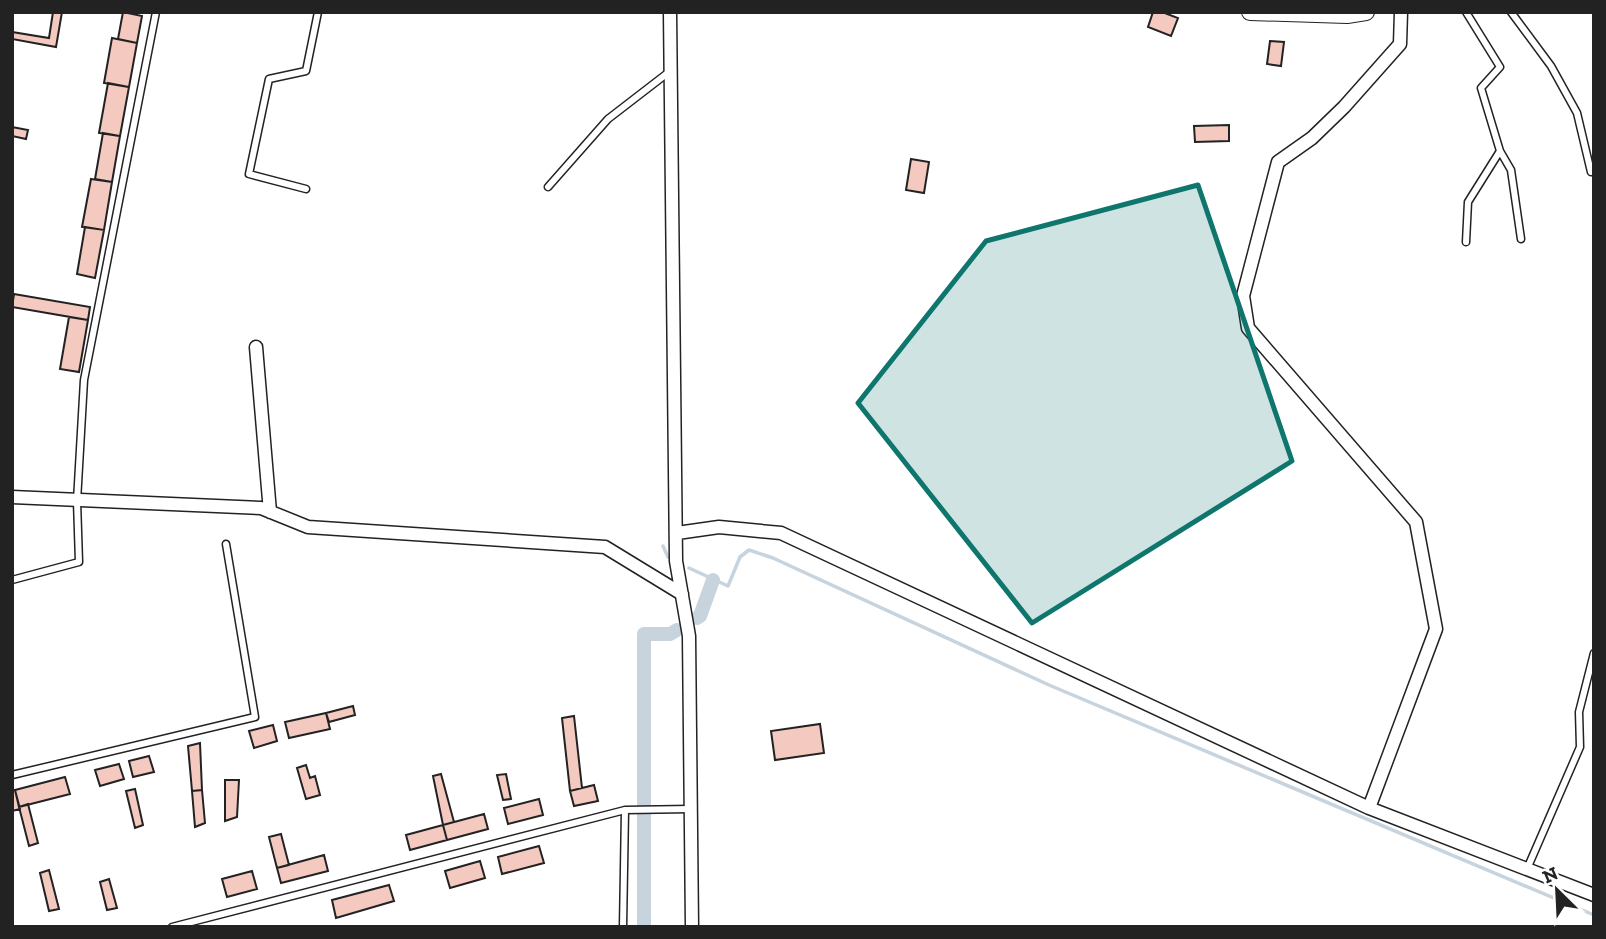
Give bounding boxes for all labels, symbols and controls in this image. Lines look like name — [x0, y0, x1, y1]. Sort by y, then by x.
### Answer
north arrow — [1522, 855, 1592, 925]
text: N — [1539, 861, 1562, 888]

